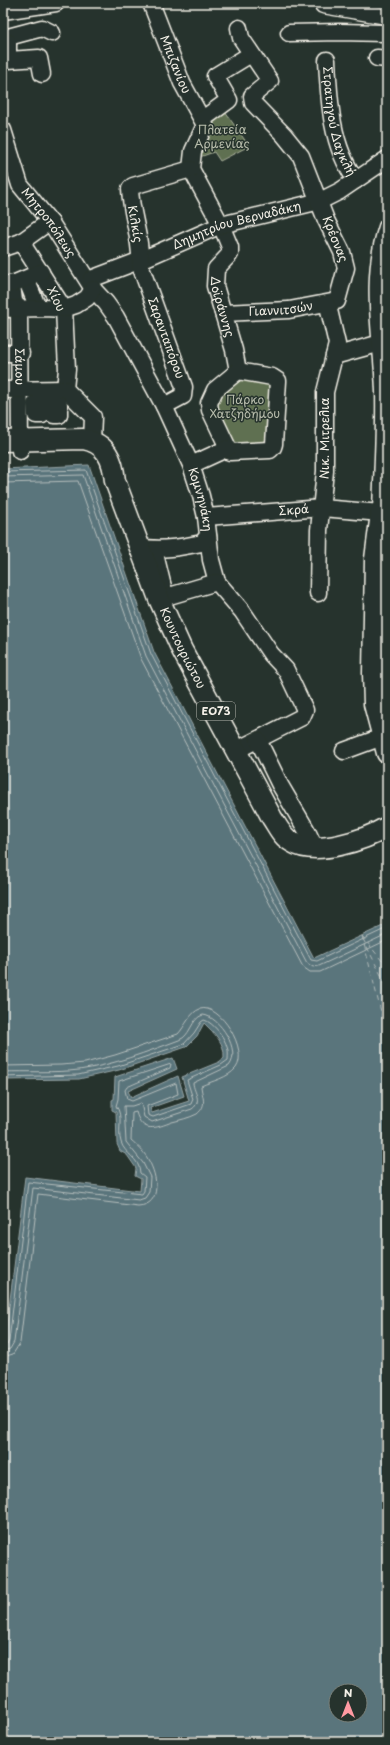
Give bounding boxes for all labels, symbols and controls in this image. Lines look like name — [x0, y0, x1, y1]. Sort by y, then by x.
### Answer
street label: Μπιζανίου — [156, 32, 196, 96]
street label: Στρατηγού Δαγκλή — [319, 66, 361, 179]
park label: Πλατεία Αρμενίας — [194, 120, 250, 152]
street label: Μητροπόλεως — [18, 183, 81, 261]
street label: Δημητρίου Βερναδάκη — [169, 196, 303, 253]
street label: Κιλκίς — [124, 204, 148, 244]
street label: Κρέσνας — [318, 213, 353, 265]
street label: Δοϊράννης — [207, 276, 240, 339]
street label: Χίου — [43, 283, 71, 314]
street label: Σαρανταπόρου — [144, 294, 190, 381]
street label: Γιαννιτσών — [248, 296, 314, 320]
street label: Σάμου — [11, 348, 30, 385]
park label: Πάρκο Χατζηδήμου — [210, 390, 280, 422]
street label: Νικ. Μιτρελια — [314, 397, 333, 480]
street label: Κομνηνάκη — [184, 465, 218, 532]
street label: Σκρά — [278, 499, 310, 519]
street label: Κουντουριώτου — [156, 604, 211, 691]
road number: ΕΟ73 — [197, 702, 235, 720]
north arrow — [328, 1683, 368, 1723]
text: N — [344, 1684, 353, 1701]

